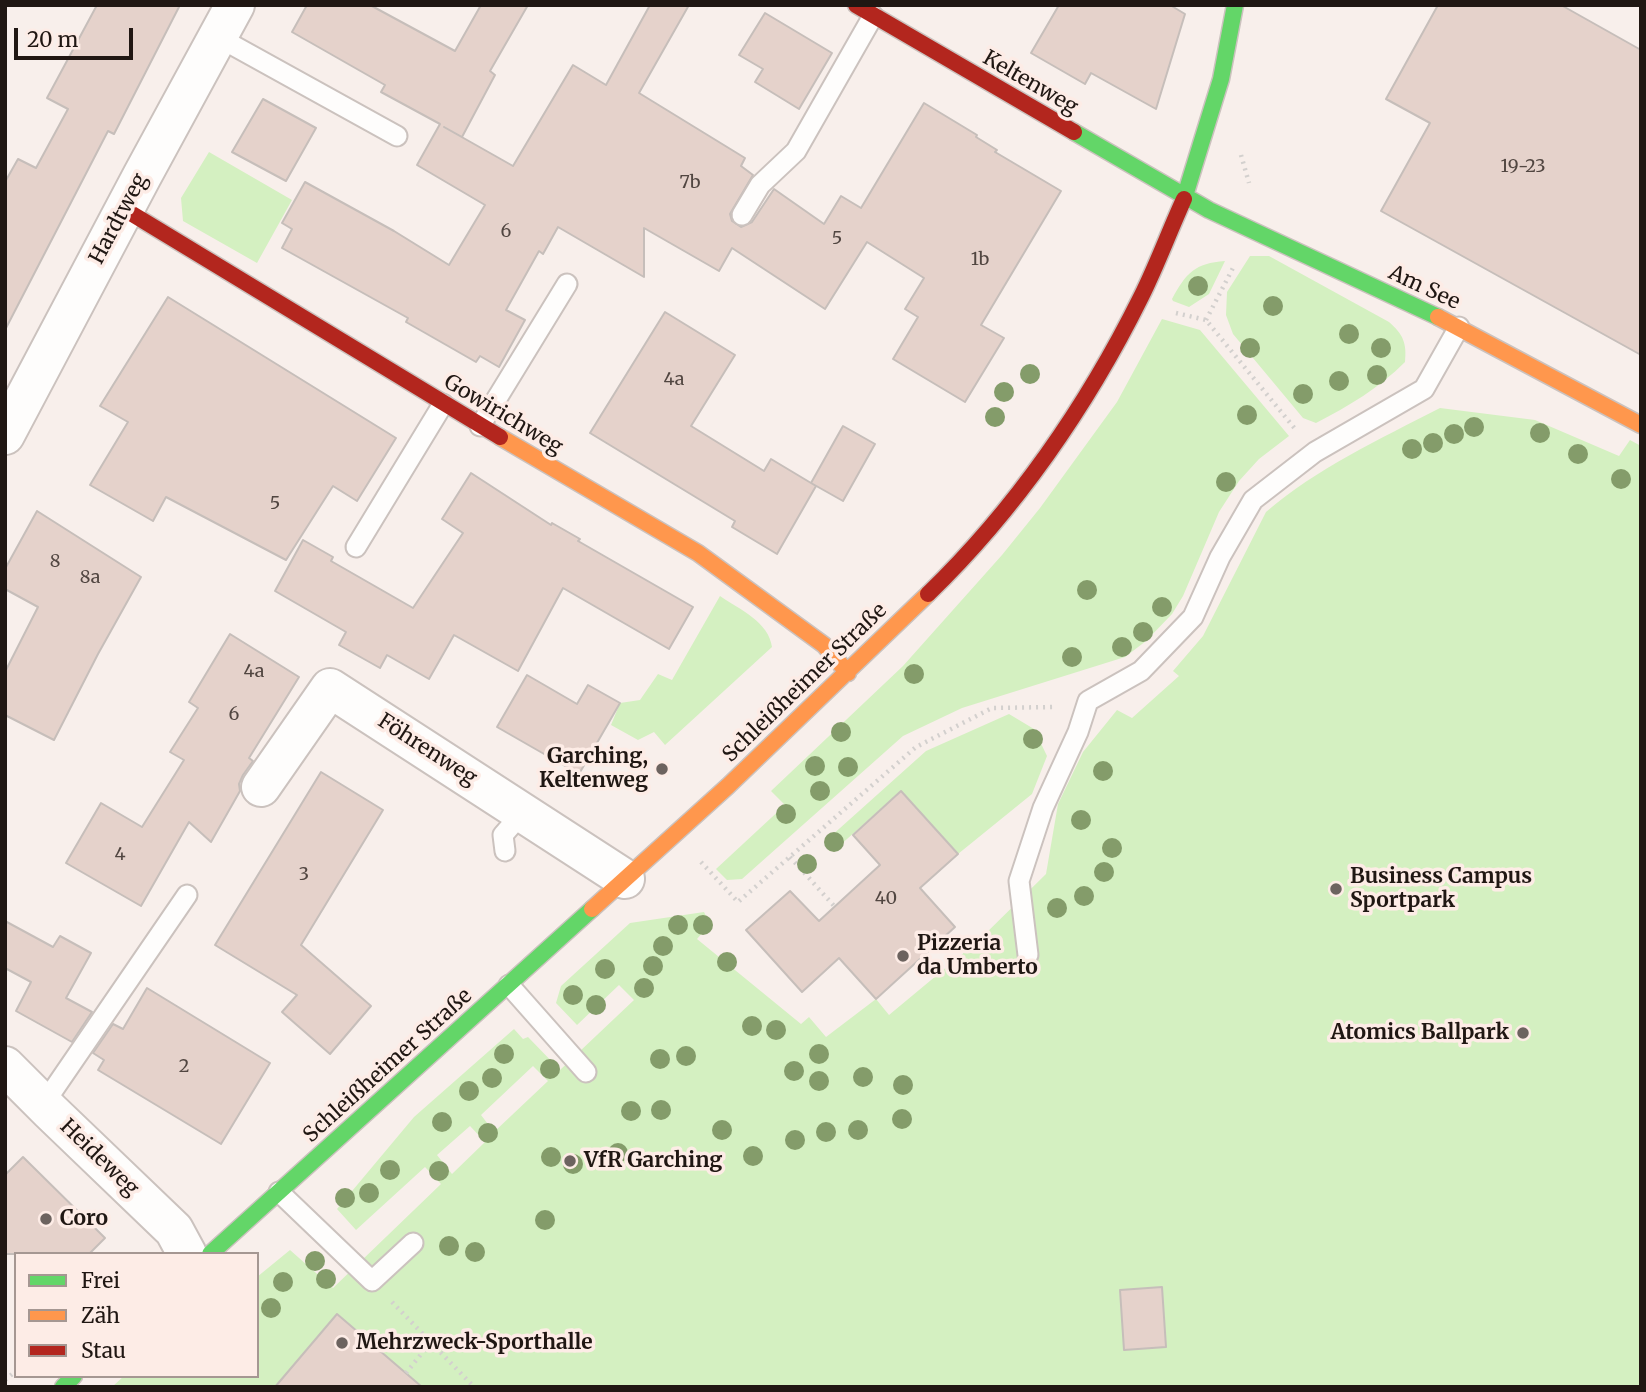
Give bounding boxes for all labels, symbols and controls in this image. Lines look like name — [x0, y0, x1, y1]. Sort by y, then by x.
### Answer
scale bar — [18, 14, 136, 58]
text: 20 m — [27, 26, 78, 53]
street label: Keltenweg — [978, 46, 1082, 120]
house number: 19-23 — [1500, 156, 1546, 178]
street label: Hardtweg — [85, 169, 153, 269]
house number: 7b — [679, 172, 701, 194]
house number: 6 — [501, 221, 511, 243]
house number: 5 — [832, 228, 842, 250]
house number: 1b — [971, 249, 989, 271]
street label: Am See — [1384, 261, 1464, 315]
house number: 4a — [663, 369, 685, 391]
street label: Gowirichweg — [439, 370, 567, 460]
house number: 5 — [270, 493, 280, 515]
house number: 8 — [50, 551, 60, 573]
house number: 8a — [80, 567, 100, 589]
street label: Schleißheimer Straße — [718, 598, 892, 768]
house number: 4a — [243, 661, 265, 683]
house number: 6 — [229, 704, 239, 726]
street label: Föhrenweg — [373, 709, 481, 791]
place label: Garching, Keltenweg — [539, 744, 648, 794]
marker: Garching, Keltenweg — [654, 761, 670, 777]
house number: 4 — [114, 844, 126, 866]
house number: 3 — [299, 864, 309, 886]
place label: Business Campus Sportpark — [1350, 864, 1532, 914]
marker: Business Campus Sportpark — [1328, 881, 1344, 897]
house number: 40 — [875, 888, 897, 910]
place label: Pizzeria da Umberto — [917, 931, 1038, 981]
marker: Pizzeria da Umberto — [895, 948, 911, 964]
street label: Schleißheimer Straße — [299, 984, 477, 1148]
place label: Atomics Ballpark — [1331, 1020, 1509, 1046]
marker: Atomics Ballpark — [1515, 1025, 1531, 1041]
house number: 2 — [179, 1056, 189, 1078]
street label: Heideweg — [54, 1114, 144, 1202]
place label: VfR Garching — [584, 1148, 722, 1174]
marker: VfR Garching — [562, 1153, 578, 1169]
place label: Coro — [60, 1206, 108, 1232]
marker: Coro — [38, 1211, 54, 1227]
legend — [14, 1252, 259, 1378]
text: Frei — [81, 1267, 120, 1294]
text: Zäh — [81, 1302, 120, 1329]
place label: Mehrzweck-Sporthalle — [356, 1330, 593, 1356]
marker: Mehrzweck-Sporthalle — [334, 1335, 350, 1351]
text: Stau — [81, 1337, 126, 1364]

